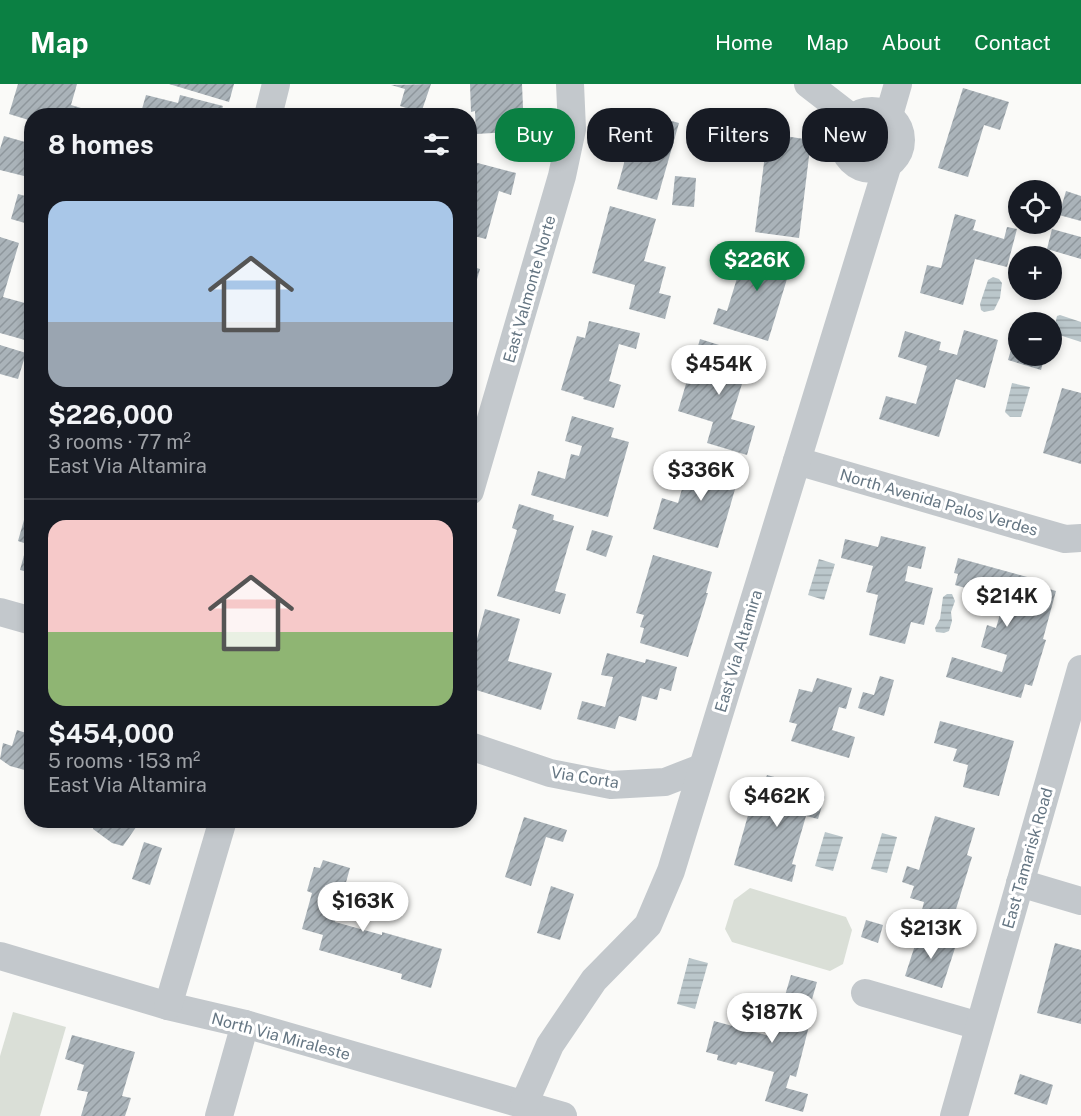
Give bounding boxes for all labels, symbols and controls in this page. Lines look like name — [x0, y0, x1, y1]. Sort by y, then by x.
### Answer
text: Map — [30, 26, 89, 59]
text: Home — [715, 30, 773, 55]
text: Map — [806, 30, 849, 55]
text: About — [882, 30, 941, 55]
text: Contact — [974, 30, 1051, 55]
chip: Buy — [495, 108, 575, 162]
chip: Rent — [587, 108, 674, 162]
chip: Filters — [686, 108, 790, 162]
chip: New — [802, 108, 888, 162]
icon: filters — [420, 128, 453, 161]
text: 8 homes — [48, 129, 154, 160]
map controls — [1008, 180, 1062, 366]
button: locate — [1008, 180, 1062, 234]
street label: East Valmonte Norte — [499, 213, 560, 365]
icon: home — [197, 240, 305, 348]
pin: $226K — [715, 241, 799, 292]
button: + — [1008, 246, 1062, 300]
text: $226K — [724, 248, 790, 272]
button: − — [1008, 312, 1062, 366]
pin: $454K — [677, 345, 761, 396]
text: $454K — [685, 352, 753, 376]
text: $226,000 — [48, 399, 173, 430]
text: 3 rooms · 77 m² — [48, 430, 191, 454]
pin: $336K — [659, 451, 743, 502]
text: East Via Altamira — [48, 454, 207, 478]
text: $336K — [667, 458, 735, 482]
street label: North Avenida Palos Verdes — [838, 465, 1040, 540]
icon: home — [197, 559, 305, 667]
pin: $214K — [965, 577, 1049, 628]
text: $214K — [976, 584, 1038, 608]
street label: East Via Altamira — [711, 588, 766, 715]
text: $454,000 — [48, 718, 174, 749]
text: 5 rooms · 153 m² — [48, 749, 200, 773]
street label: Via Corta — [550, 763, 620, 792]
text: East Via Altamira — [48, 773, 207, 797]
pin: $462K — [735, 777, 819, 828]
text: $462K — [744, 784, 810, 808]
street label: East Tamarisk Road — [998, 785, 1057, 931]
pin: $163K — [321, 882, 405, 933]
text: $163K — [332, 889, 394, 913]
pin: $213K — [889, 909, 973, 960]
text: $213K — [900, 916, 962, 940]
pin: $187K — [730, 993, 814, 1044]
text: $187K — [741, 1000, 803, 1024]
street label: North Via Miraleste — [209, 1009, 352, 1064]

